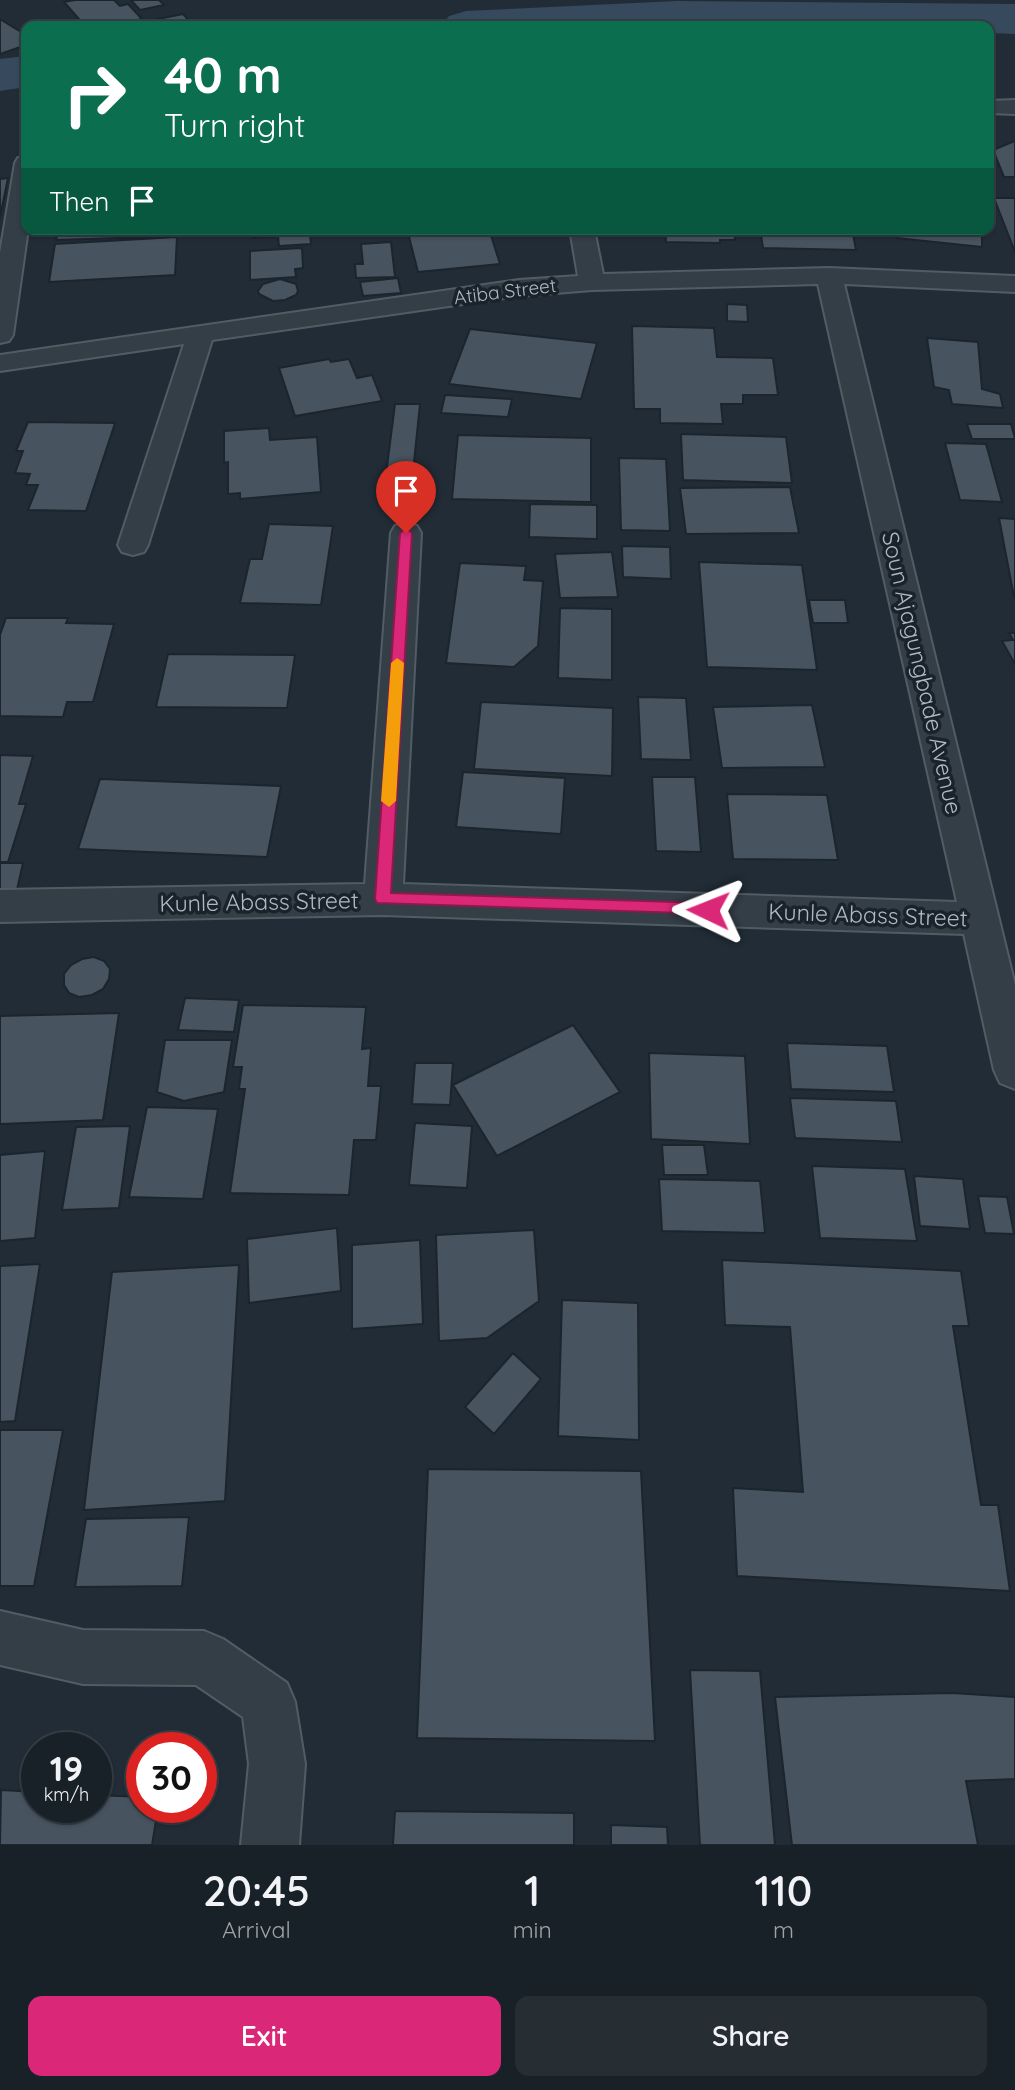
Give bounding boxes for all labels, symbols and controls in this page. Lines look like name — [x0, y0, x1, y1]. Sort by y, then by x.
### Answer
text: 40 m — [164, 44, 282, 105]
icon: right — [49, 49, 140, 140]
text: Turn right — [164, 105, 305, 145]
icon: arrive — [123, 182, 161, 220]
text: Then — [49, 185, 109, 218]
street label: Atiba Street — [452, 273, 558, 309]
pin — [376, 461, 436, 533]
icon: arrive — [387, 472, 425, 510]
street label: Soun Ajagungbade Avenue — [876, 529, 969, 817]
position arrow — [671, 873, 745, 947]
street label: Kunle Abass Street — [159, 885, 359, 918]
street label: Kunle Abass Street — [768, 897, 968, 932]
speed limit sign: 30 — [126, 1732, 217, 1823]
text: 19 — [50, 1746, 83, 1790]
text: km/h — [44, 1783, 89, 1806]
text: 20:45 — [203, 1864, 310, 1917]
text: 1 — [524, 1864, 540, 1917]
text: 110 — [755, 1864, 812, 1917]
text: Arrival — [222, 1915, 291, 1944]
text: min — [513, 1915, 552, 1944]
text: m — [773, 1915, 794, 1944]
button: Exit — [28, 1996, 501, 2076]
button: Share — [515, 1996, 987, 2076]

